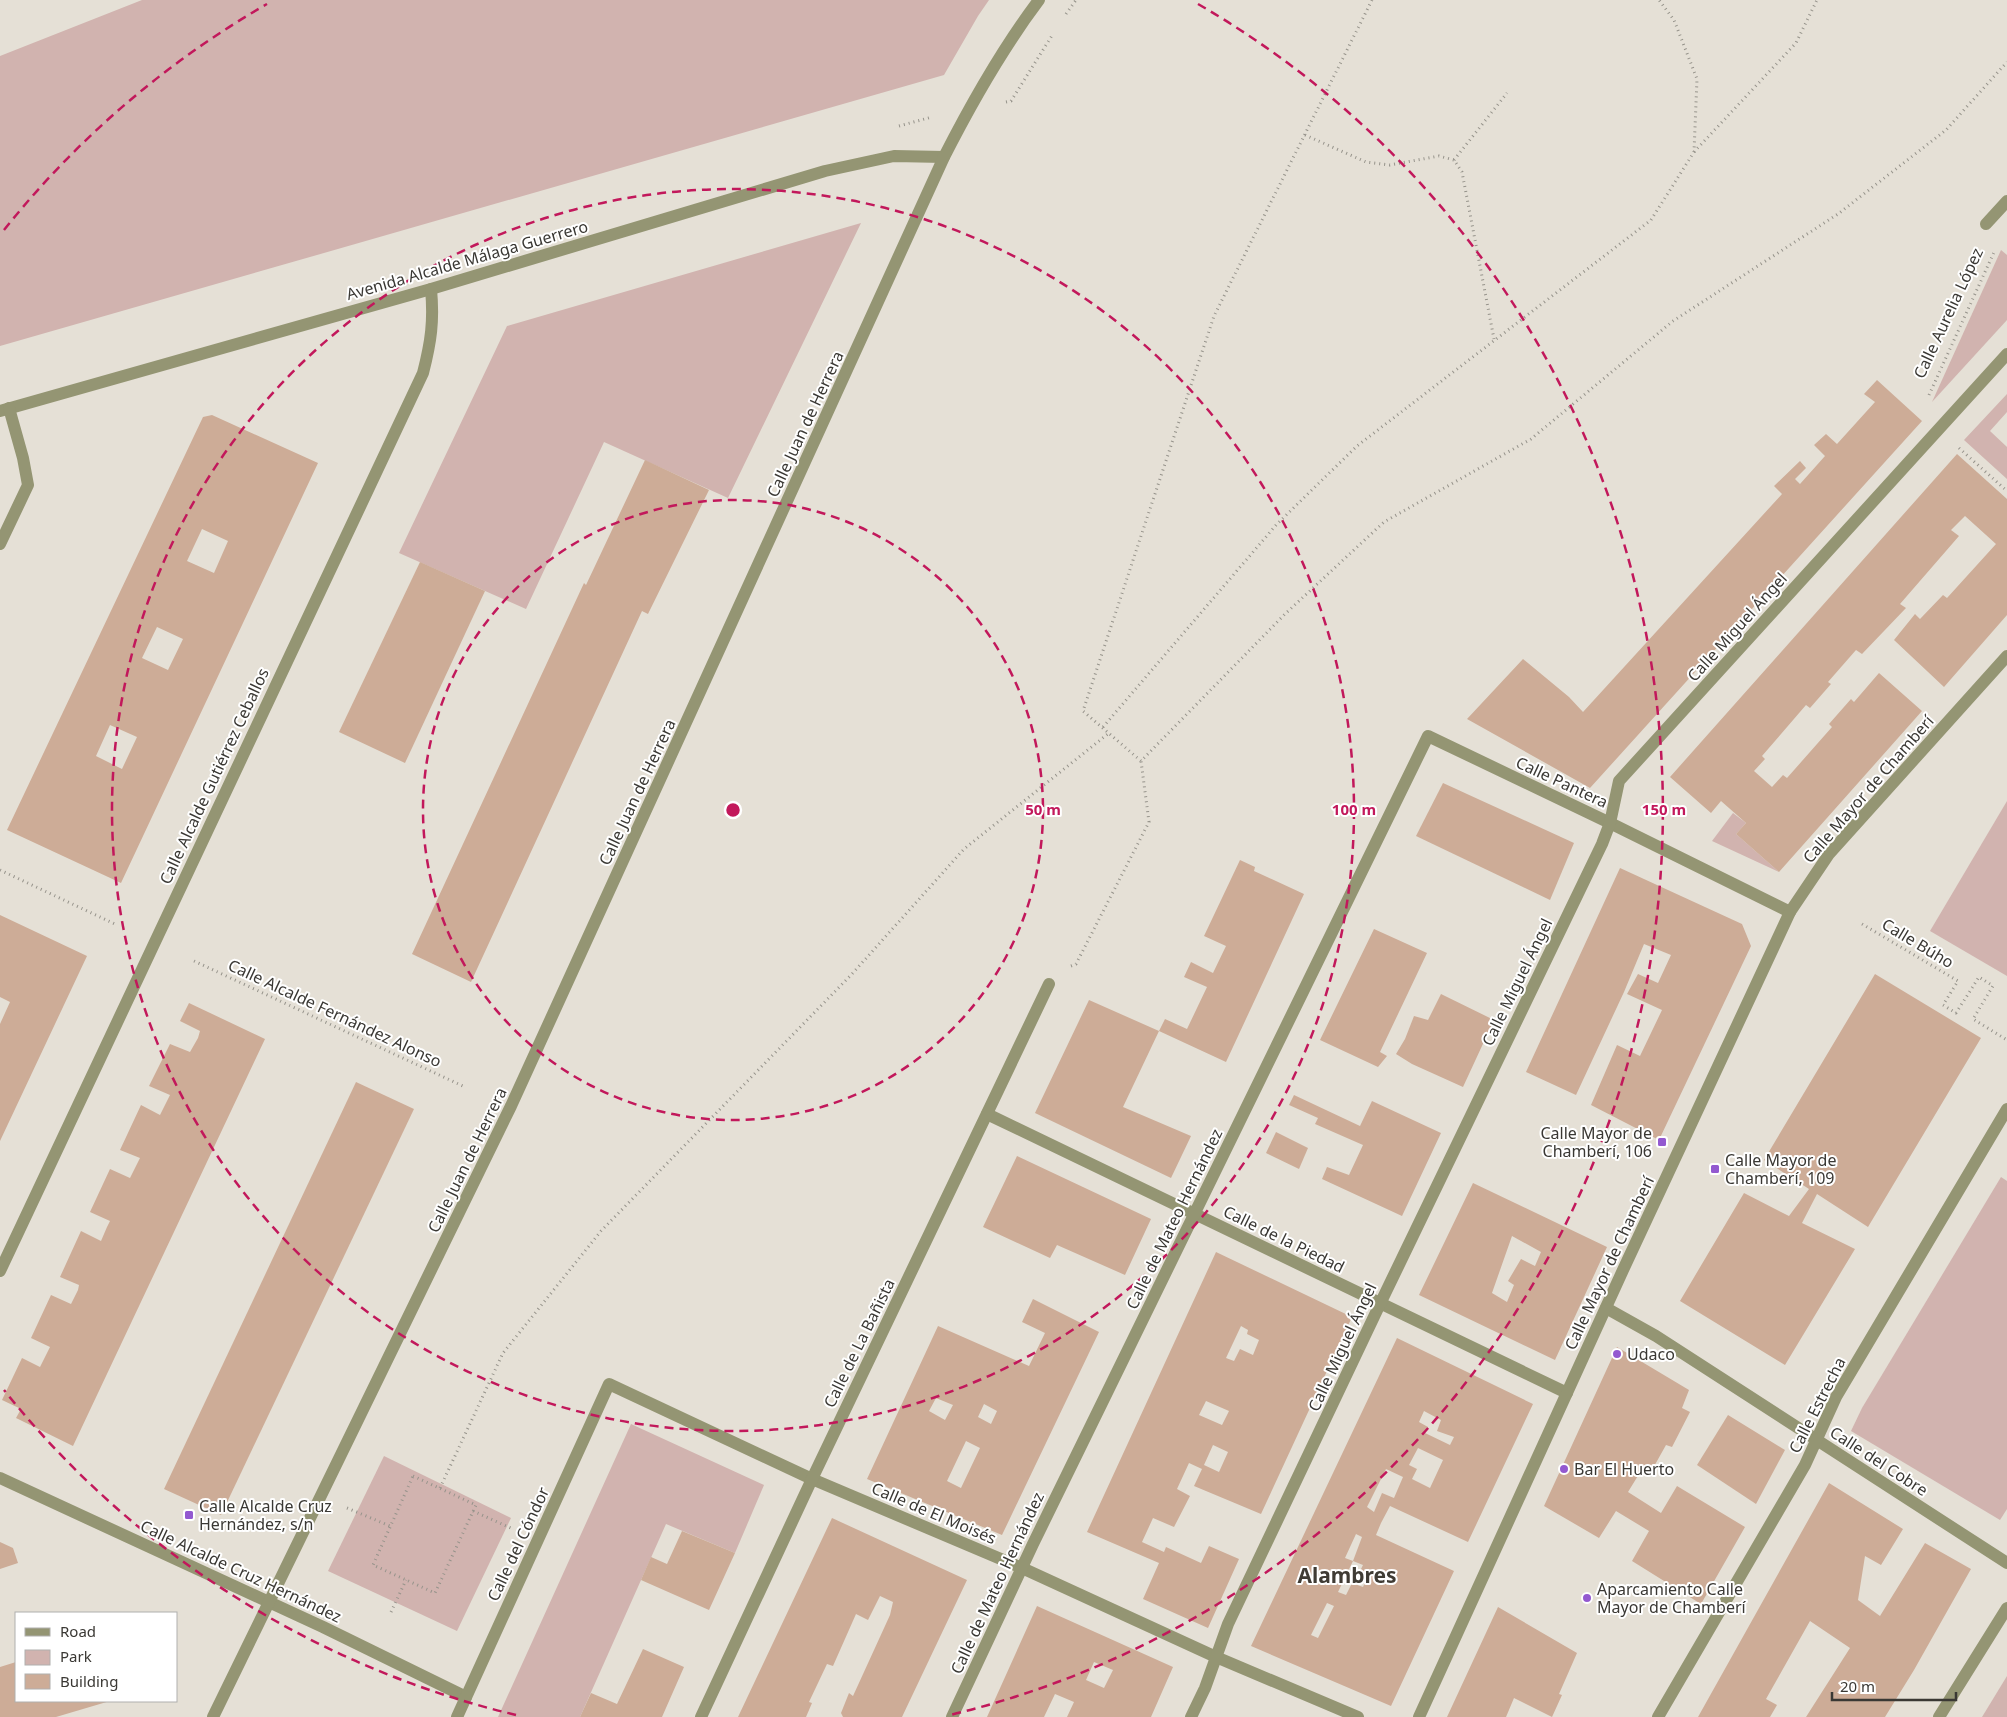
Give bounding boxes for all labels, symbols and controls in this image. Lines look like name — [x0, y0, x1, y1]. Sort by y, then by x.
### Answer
street label: Avenida Alcalde Málaga Guerrero — [344, 215, 590, 305]
street label: Calle Aurelia López — [1908, 244, 1988, 382]
street label: Calle Juan de Herrera — [761, 347, 849, 501]
street label: Calle Miguel Ángel — [1682, 568, 1792, 686]
street label: Calle Alcalde Gutiérrez Ceballos — [154, 664, 274, 888]
street label: Calle Mayor de Chamberí — [1798, 710, 1939, 868]
street label: Calle Juan de Herrera — [593, 715, 681, 869]
street label: Calle Pantera — [1512, 751, 1612, 813]
text: 50 m — [1025, 799, 1061, 819]
text: 100 m — [1332, 799, 1376, 819]
text: 150 m — [1642, 799, 1686, 819]
centre of rings — [724, 801, 742, 819]
street label: Calle Búho — [1878, 913, 1958, 973]
street label: Calle Miguel Ángel — [1477, 915, 1557, 1049]
street label: Calle Alcalde Fernández Alonso — [225, 954, 445, 1072]
street label: Calle Juan de Herrera — [422, 1084, 512, 1236]
place label: Calle Mayor de Chamberí, 106 — [1541, 1122, 1652, 1162]
street label: Calle de Mateo Hernández — [1121, 1125, 1227, 1313]
marker: Calle Mayor de Chamberí, 106 — [1656, 1136, 1668, 1148]
place label: Calle Mayor de Chamberí, 109 — [1725, 1149, 1837, 1189]
marker: Calle Mayor de Chamberí, 109 — [1709, 1163, 1721, 1175]
street label: Calle Mayor de Chamberí — [1559, 1172, 1659, 1353]
street label: Calle de la Piedad — [1220, 1200, 1348, 1278]
street label: Calle de La Bañista — [818, 1275, 900, 1411]
street label: Calle Miguel Ángel — [1303, 1279, 1381, 1415]
place label: Udaco — [1627, 1343, 1675, 1365]
marker: Udaco — [1611, 1348, 1623, 1360]
street label: Calle Estrecha — [1783, 1353, 1851, 1457]
street label: Calle del Cobre — [1826, 1421, 1932, 1501]
place label: Bar El Huerto — [1574, 1458, 1674, 1480]
marker: Bar El Huerto — [1558, 1463, 1570, 1475]
street label: Calle de El Moisés — [868, 1477, 1000, 1549]
street label: Calle del Cóndor — [482, 1483, 554, 1605]
street label: Calle de Mateo Hernández — [945, 1489, 1049, 1677]
place label: Calle Alcalde Cruz Hernández, s/n — [199, 1495, 332, 1535]
marker: Calle Alcalde Cruz Hernández, s/n — [183, 1509, 195, 1521]
street label: Calle Alcalde Cruz Hernández — [137, 1515, 345, 1627]
district label: Alambres — [1297, 1561, 1397, 1589]
place label: Aparcamiento Calle Mayor de Chamberí — [1597, 1578, 1747, 1618]
marker: Aparcamiento Calle Mayor de Chamberí — [1581, 1592, 1593, 1604]
legend — [15, 1612, 178, 1702]
text: Road — [60, 1621, 96, 1641]
text: Park — [60, 1646, 92, 1666]
scale bar — [1832, 1670, 1956, 1702]
text: Building — [60, 1671, 118, 1691]
text: 20 m — [1840, 1676, 1875, 1696]

